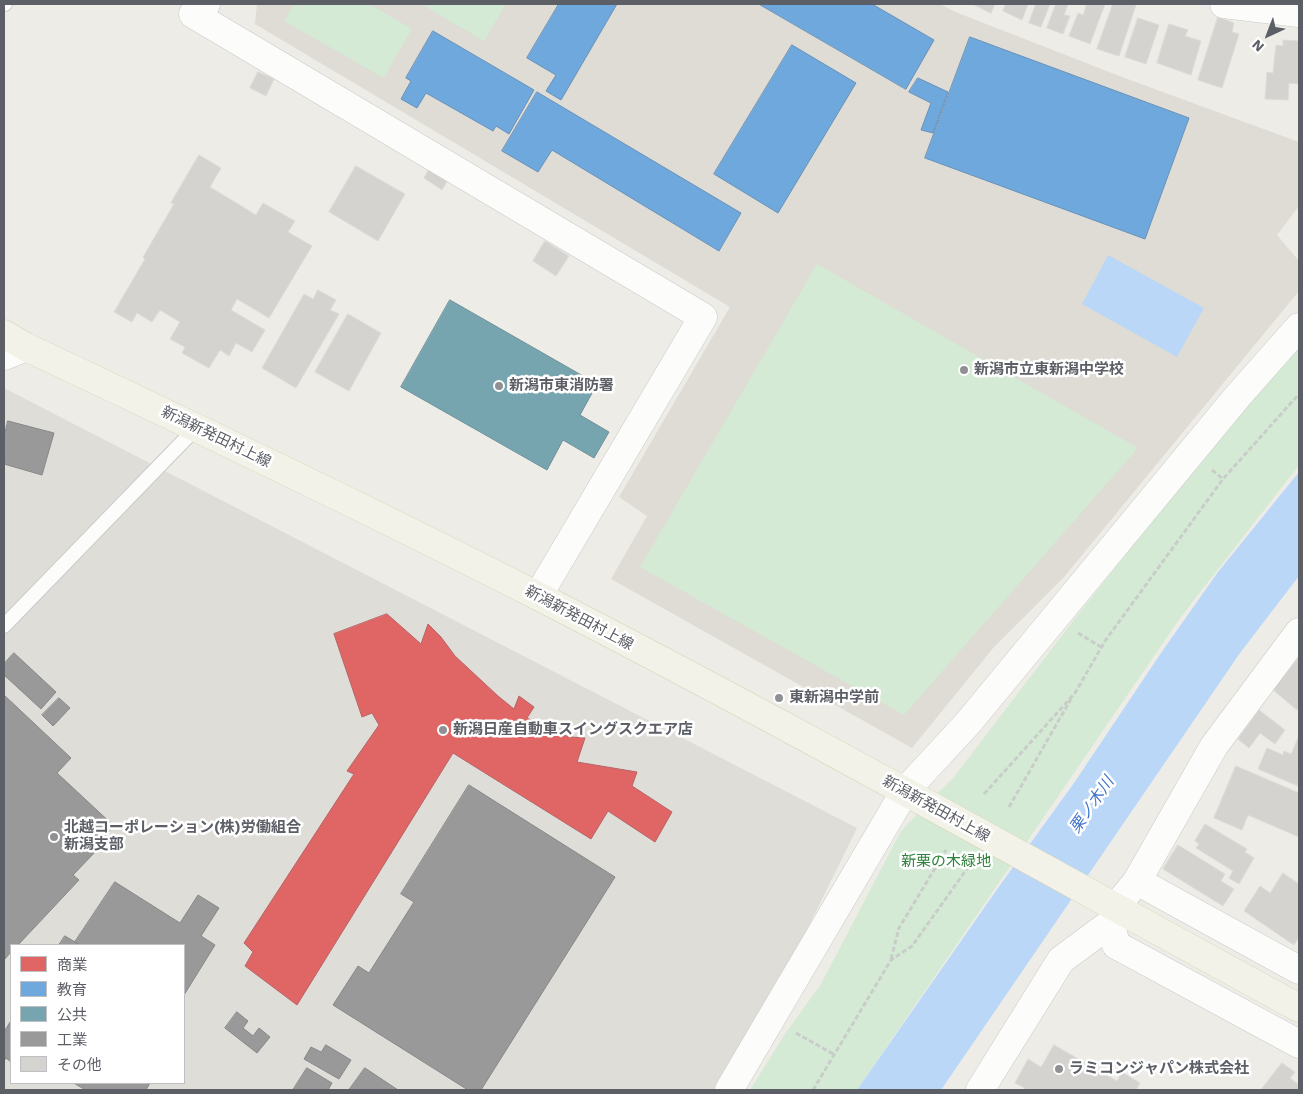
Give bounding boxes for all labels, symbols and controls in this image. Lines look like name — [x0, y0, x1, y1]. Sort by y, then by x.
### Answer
north arrow — [1243, 10, 1293, 60]
text: N — [1249, 37, 1267, 55]
place label: 新潟市立東新潟中学校 — [974, 361, 1124, 379]
marker: 新潟市立東新潟中学校 — [958, 364, 970, 376]
place label: 新潟市東消防署 — [509, 377, 614, 395]
marker: 新潟市東消防署 — [493, 380, 505, 392]
street label: 新潟新発田村上線 — [158, 403, 274, 471]
street label: 新潟新発田村上線 — [522, 582, 636, 654]
place label: 東新潟中学前 — [789, 689, 879, 707]
marker: 東新潟中学前 — [773, 692, 785, 704]
place label: 新潟日産自動車スイングスクエア店 — [453, 721, 693, 739]
marker: 新潟日産自動車スイングスクエア店 — [437, 724, 449, 736]
street label: 新潟新発田村上線 — [879, 772, 993, 846]
water label: 栗ノ木川 — [1066, 773, 1118, 837]
place label: 北越コーポレーション(株)労働組合 新潟支部 — [64, 819, 301, 854]
marker: 北越コーポレーション(株)労働組合 新潟支部 — [48, 831, 60, 843]
park label: 新栗の木緑地 — [901, 853, 991, 871]
legend — [10, 944, 185, 1084]
text: 商業 — [57, 956, 87, 974]
text: 教育 — [57, 981, 87, 999]
text: 公共 — [57, 1006, 87, 1024]
text: 工業 — [57, 1031, 87, 1049]
text: その他 — [57, 1056, 102, 1074]
place label: ラミコンジャパン株式会社 — [1069, 1060, 1249, 1078]
marker: ラミコンジャパン株式会社 — [1053, 1063, 1065, 1075]

